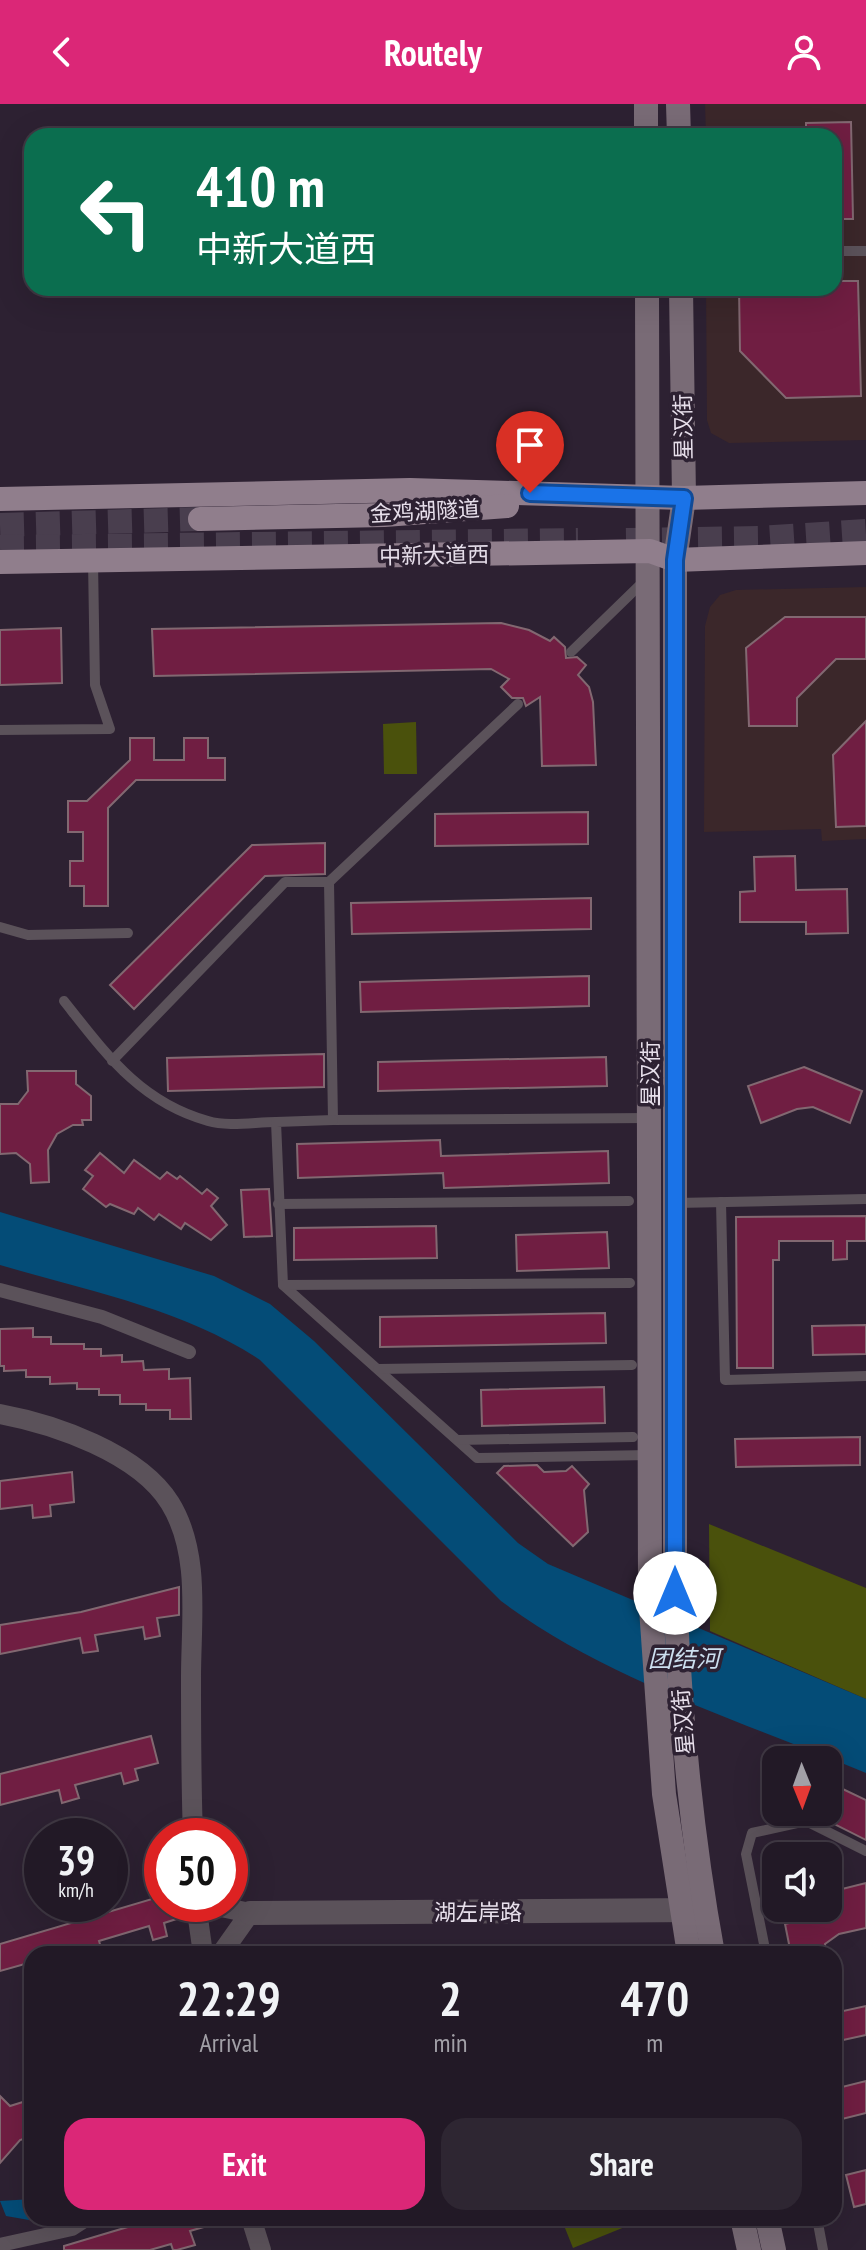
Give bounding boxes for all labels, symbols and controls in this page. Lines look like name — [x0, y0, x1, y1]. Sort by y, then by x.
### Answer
text: Routely — [384, 29, 482, 76]
icon: back — [40, 30, 84, 74]
icon: person — [782, 30, 826, 74]
text: 410 m — [196, 150, 325, 222]
icon: left — [64, 160, 168, 264]
text: 中新大道西 — [196, 225, 376, 272]
street label: 星汉街 — [668, 394, 698, 460]
pin — [496, 411, 564, 493]
icon: arrive — [508, 423, 552, 467]
street label: 金鸡湖隧道 — [369, 494, 481, 528]
street label: 中新大道西 — [379, 540, 489, 570]
street label: 星汉街 — [636, 1041, 664, 1107]
position arrow — [633, 1551, 717, 1635]
water label: 团结河 — [648, 1643, 724, 1674]
street label: 星汉街 — [666, 1688, 700, 1756]
north arrow — [762, 1746, 842, 1826]
map controls — [762, 1746, 842, 1922]
speed limit sign: 50 — [144, 1818, 248, 1922]
text: 39 — [57, 1834, 95, 1886]
button: sound — [762, 1842, 842, 1922]
text: km/h — [58, 1877, 94, 1903]
street label: 湖左岸路 — [434, 1898, 522, 1926]
text: 22:29 — [177, 1967, 281, 2029]
text: 2 — [439, 1967, 462, 2029]
text: 470 — [620, 1967, 689, 2029]
text: Arrival — [199, 2026, 258, 2059]
text: min — [433, 2026, 467, 2059]
text: m — [646, 2026, 663, 2059]
button: Exit — [64, 2118, 425, 2210]
button: Share — [441, 2118, 802, 2210]

